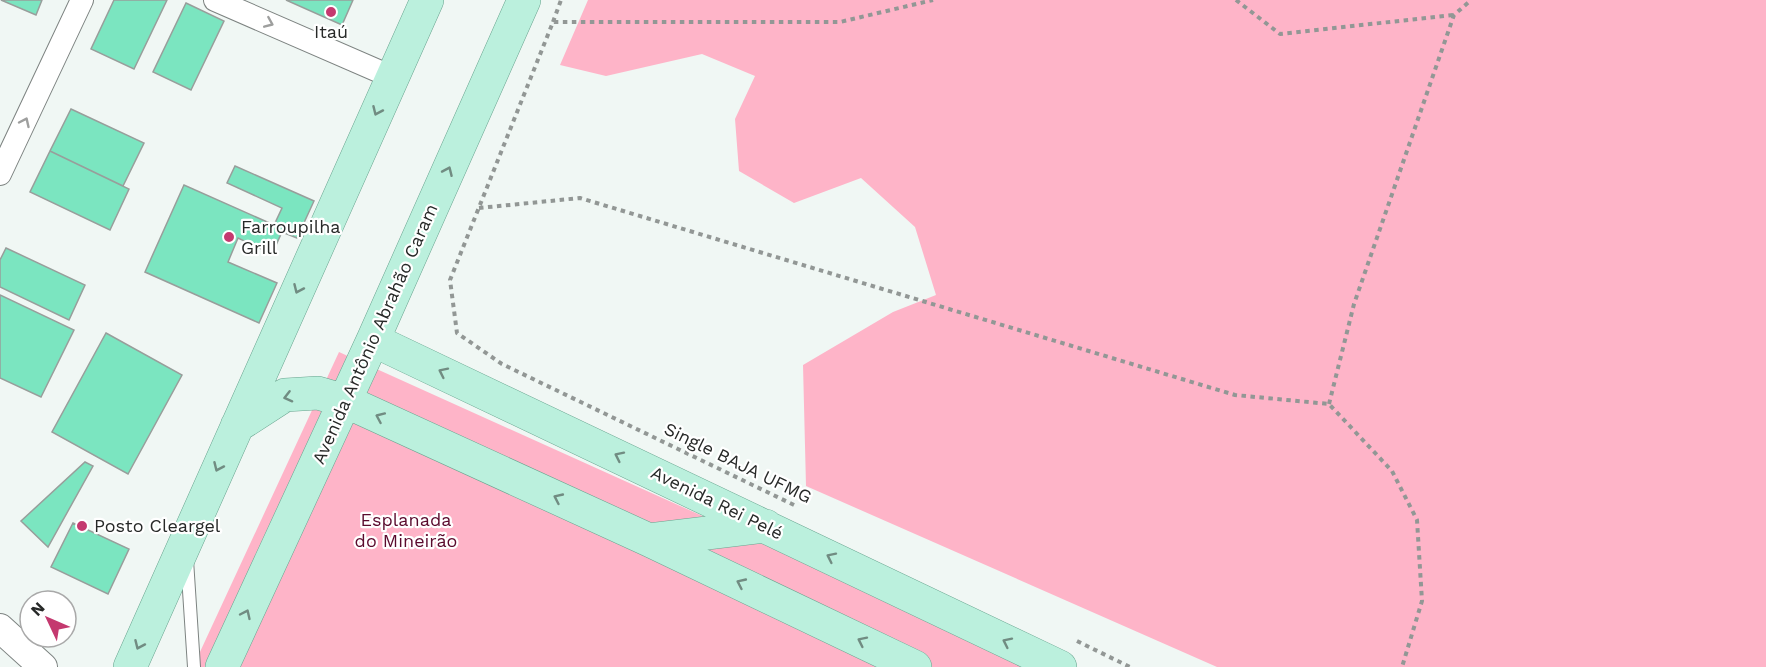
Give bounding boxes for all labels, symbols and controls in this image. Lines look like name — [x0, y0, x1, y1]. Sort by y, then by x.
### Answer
marker: Itaú — [324, 5, 338, 19]
one-way arrow — [262, 16, 273, 28]
place label: Itaú — [314, 21, 348, 42]
one-way arrow — [372, 104, 384, 115]
one-way arrow — [17, 117, 29, 128]
one-way arrow — [441, 167, 453, 178]
street label: Avenida Antônio Abrahão Caram — [307, 200, 442, 467]
place label: Farroupilha Grill — [241, 216, 340, 258]
marker: Farroupilha Grill — [222, 230, 236, 244]
one-way arrow — [293, 282, 305, 293]
one-way arrow — [438, 367, 449, 379]
one-way arrow — [283, 389, 293, 402]
one-way arrow — [376, 413, 387, 425]
street label: Single BAJA UFMG — [661, 418, 815, 507]
one-way arrow — [614, 451, 625, 463]
one-way arrow — [214, 461, 226, 472]
street label: Avenida Rei Pelé — [648, 461, 787, 544]
one-way arrow — [553, 494, 564, 506]
park label: Esplanada do Mineirão — [355, 509, 457, 551]
place label: Posto Cleargel — [94, 515, 221, 536]
marker: Posto Cleargel — [75, 519, 89, 533]
one-way arrow — [827, 553, 838, 565]
one-way arrow — [737, 578, 748, 590]
north arrow — [18, 589, 78, 649]
text: N — [27, 598, 49, 620]
one-way arrow — [239, 609, 251, 620]
one-way arrow — [858, 637, 869, 648]
one-way arrow — [1003, 637, 1014, 649]
one-way arrow — [135, 639, 147, 650]

